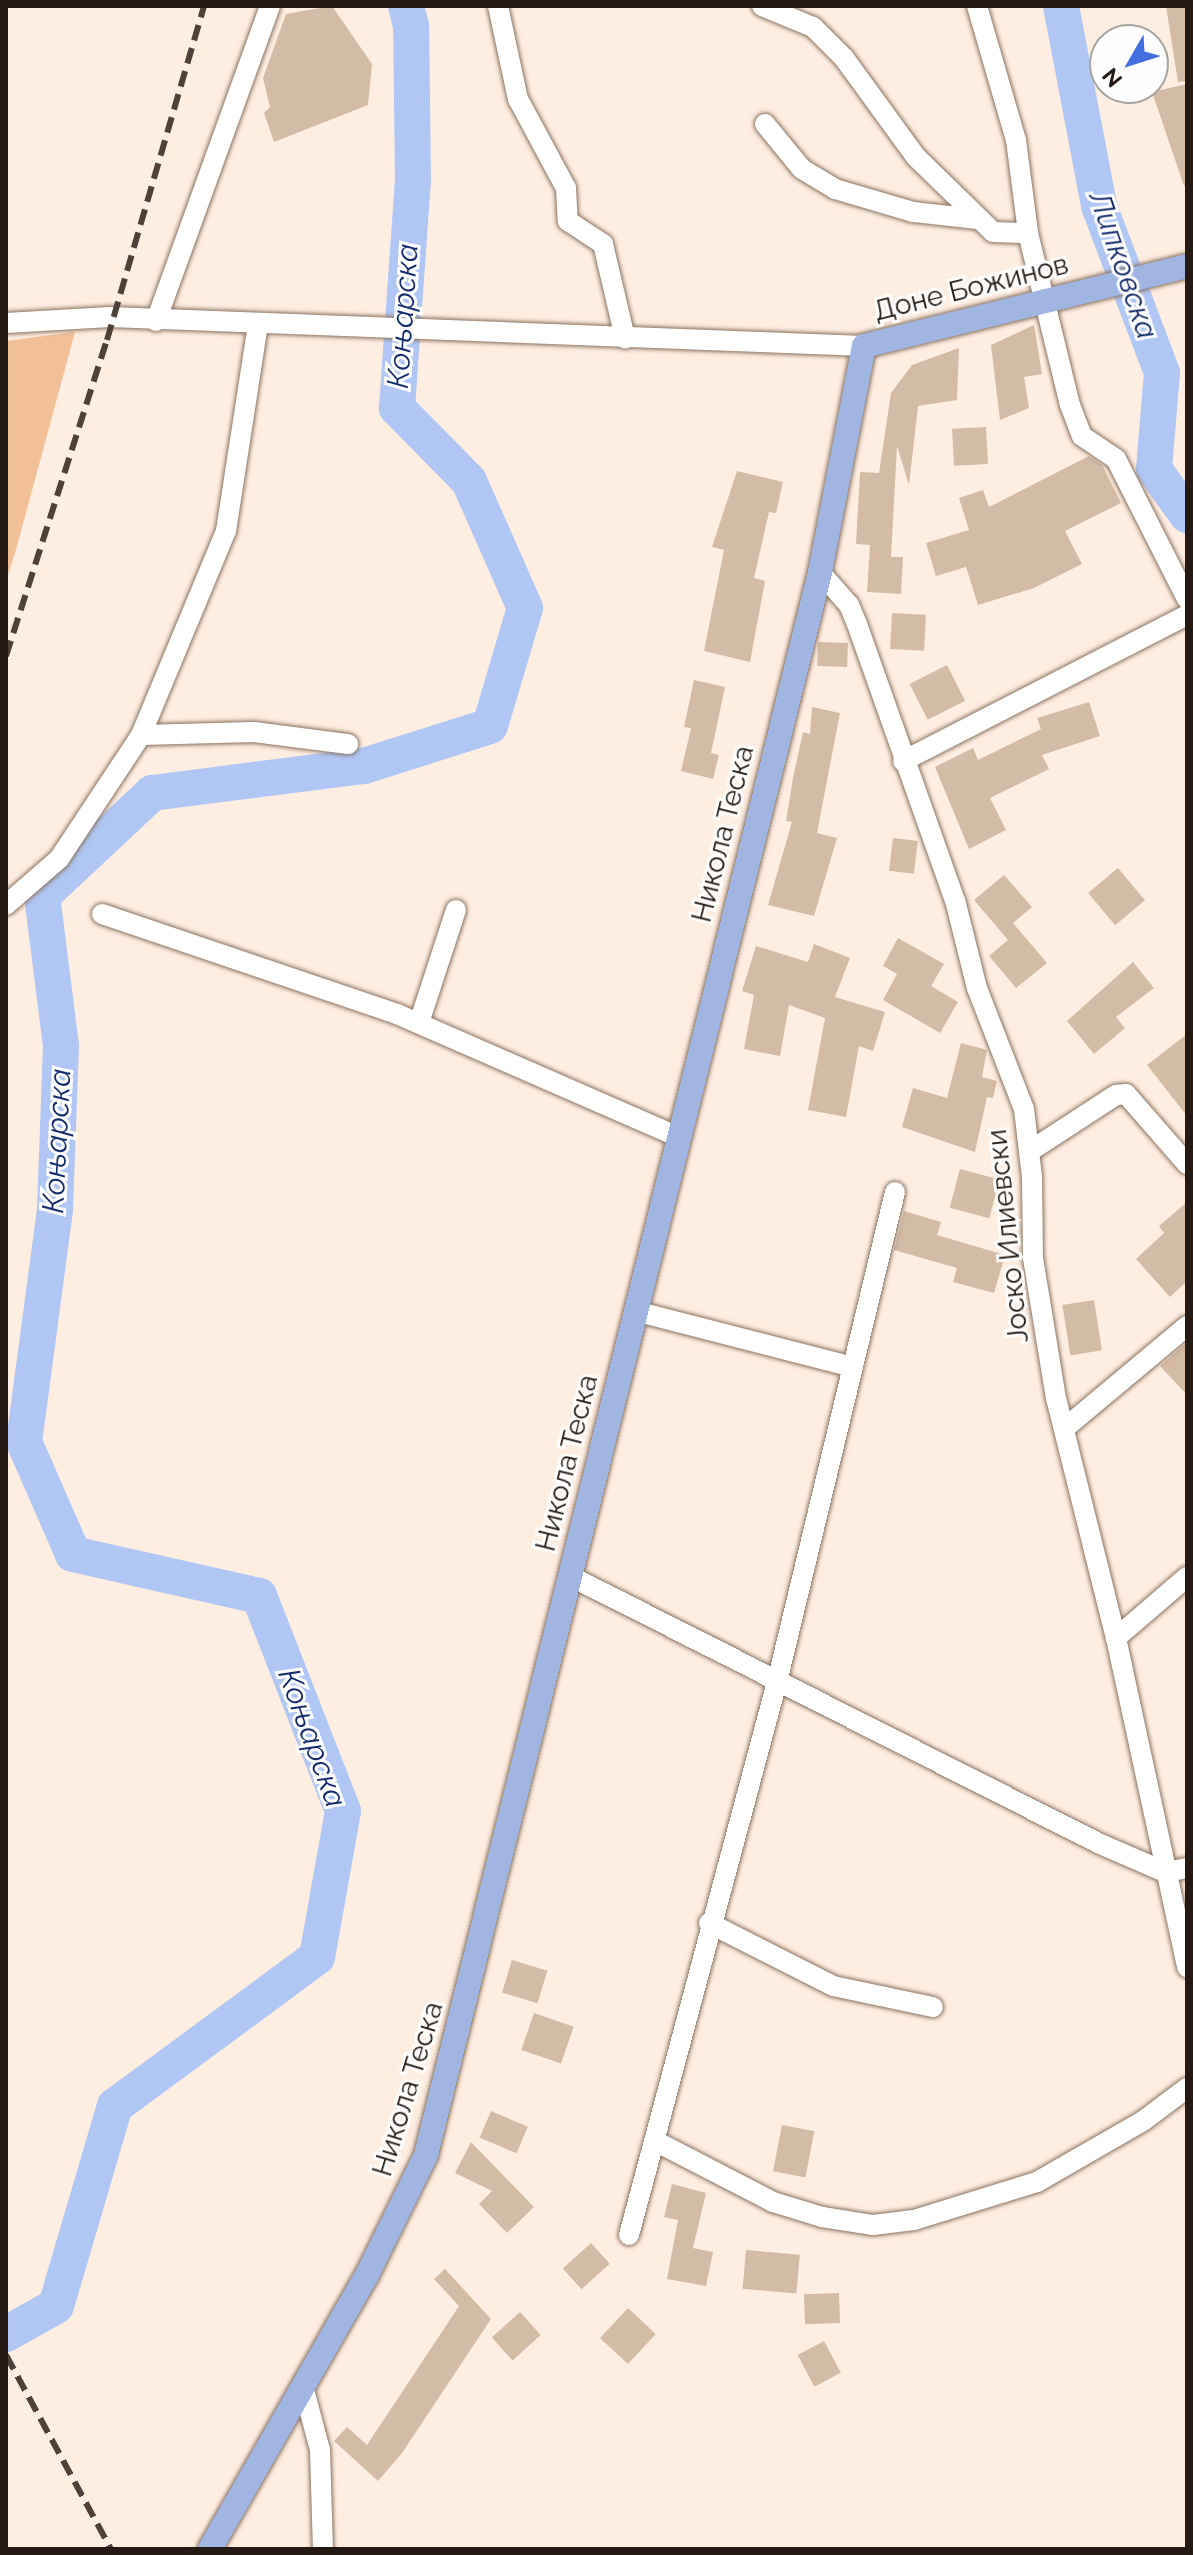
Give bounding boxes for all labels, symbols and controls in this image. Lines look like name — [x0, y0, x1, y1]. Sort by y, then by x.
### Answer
north arrow — [1089, 24, 1169, 104]
text: N — [1097, 63, 1127, 93]
water label: Липковска — [1081, 186, 1165, 344]
water label: Коњарска — [380, 243, 426, 389]
street label: Доне Божинов — [870, 248, 1072, 328]
street label: Никола Теска — [685, 742, 761, 926]
water label: Коњарска — [35, 1068, 79, 1214]
street label: Јоско Илиевски — [980, 1127, 1036, 1345]
street label: Никола Теска — [529, 1371, 605, 1555]
water label: Коњарска — [270, 1664, 354, 1812]
street label: Никола Теска — [365, 1997, 451, 2181]

